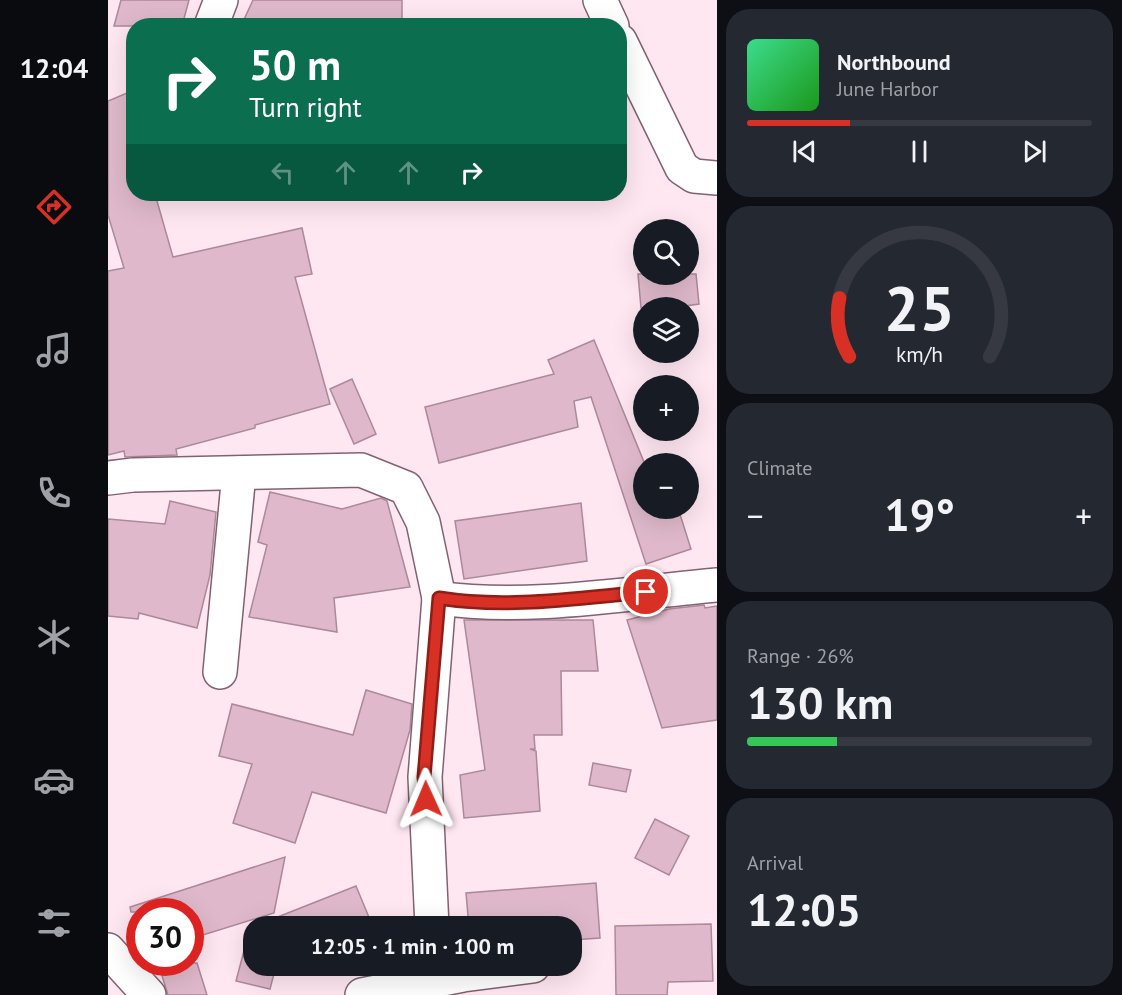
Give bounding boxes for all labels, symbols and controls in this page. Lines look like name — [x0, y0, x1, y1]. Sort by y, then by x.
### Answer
text: 50 m — [249, 37, 341, 92]
icon: right — [150, 42, 228, 120]
text: Northbound — [837, 48, 951, 76]
text: 12:04 — [20, 51, 88, 85]
text: June Harbor — [837, 76, 939, 102]
text: Turn right — [249, 90, 362, 124]
icon: previous — [788, 135, 821, 168]
icon: pause — [903, 135, 936, 168]
icon: next — [1018, 135, 1051, 168]
icon: left — [266, 156, 299, 189]
icon: ahead — [329, 156, 362, 189]
icon: ahead — [392, 156, 425, 189]
icon: right — [455, 156, 488, 189]
icon: directions — [33, 186, 75, 228]
map controls — [633, 219, 699, 519]
button: search — [633, 219, 699, 285]
text: 25 — [884, 267, 955, 348]
button: layers — [633, 297, 699, 363]
icon: music — [33, 329, 75, 371]
text: km/h — [896, 341, 943, 369]
button: + — [633, 375, 699, 441]
button: − — [633, 453, 699, 519]
text: Climate — [747, 455, 813, 481]
icon: phone — [33, 472, 75, 514]
text: 19° — [884, 485, 955, 543]
text: − — [747, 494, 764, 537]
text: + — [1075, 494, 1092, 537]
pin — [620, 566, 671, 617]
icon: arrive — [629, 575, 662, 608]
icon: climate — [33, 616, 75, 658]
text: Range · 26% — [747, 643, 854, 669]
text: 130 km — [747, 673, 893, 731]
icon: car — [33, 759, 75, 801]
position arrow — [394, 767, 458, 831]
text: Arrival — [747, 850, 803, 876]
text: 12:05 — [747, 880, 861, 938]
speed limit sign: 30 — [126, 898, 204, 976]
icon: filters — [33, 902, 75, 944]
text: 12:05 · 1 min · 100 m — [311, 932, 514, 960]

